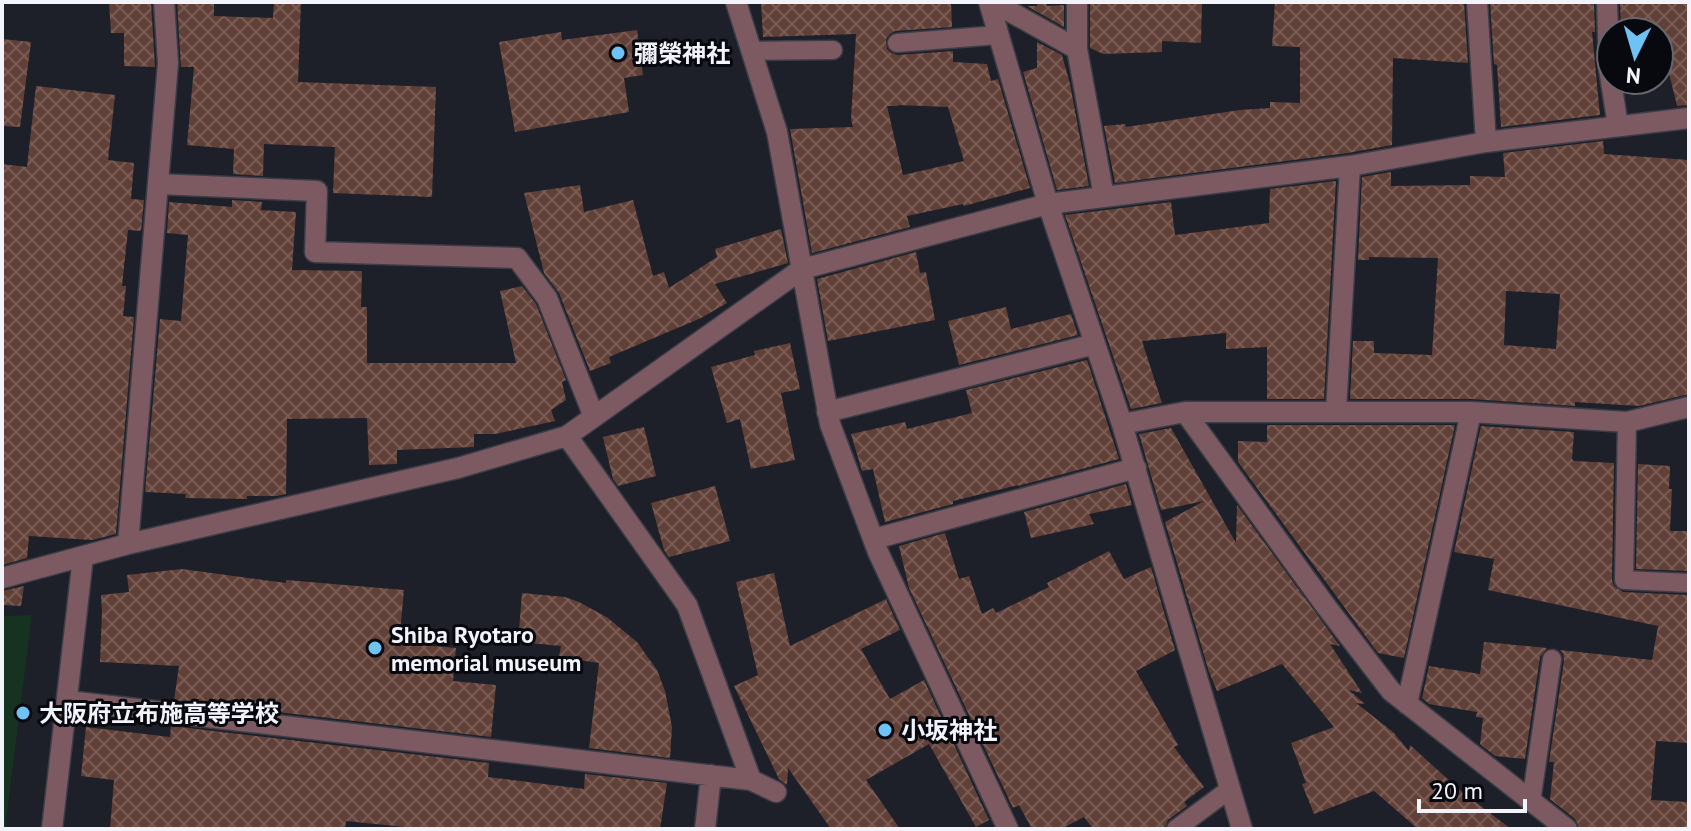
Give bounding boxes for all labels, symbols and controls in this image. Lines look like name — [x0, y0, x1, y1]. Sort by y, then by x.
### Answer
north arrow — [1595, 16, 1675, 96]
place label: 彌榮神社 — [634, 38, 730, 69]
marker: 彌榮神社 — [609, 44, 627, 62]
text: N — [1625, 61, 1642, 91]
place label: Shiba Ryotaro memorial museum — [391, 619, 581, 678]
marker: Shiba Ryotaro memorial museum — [366, 639, 384, 657]
place label: 大阪府立布施高等学校 — [39, 698, 279, 729]
marker: 大阪府立布施高等学校 — [14, 704, 32, 722]
place label: 小坂神社 — [901, 715, 997, 746]
marker: 小坂神社 — [876, 721, 894, 739]
scale bar — [1419, 763, 1525, 813]
text: 20 m — [1431, 775, 1483, 806]

